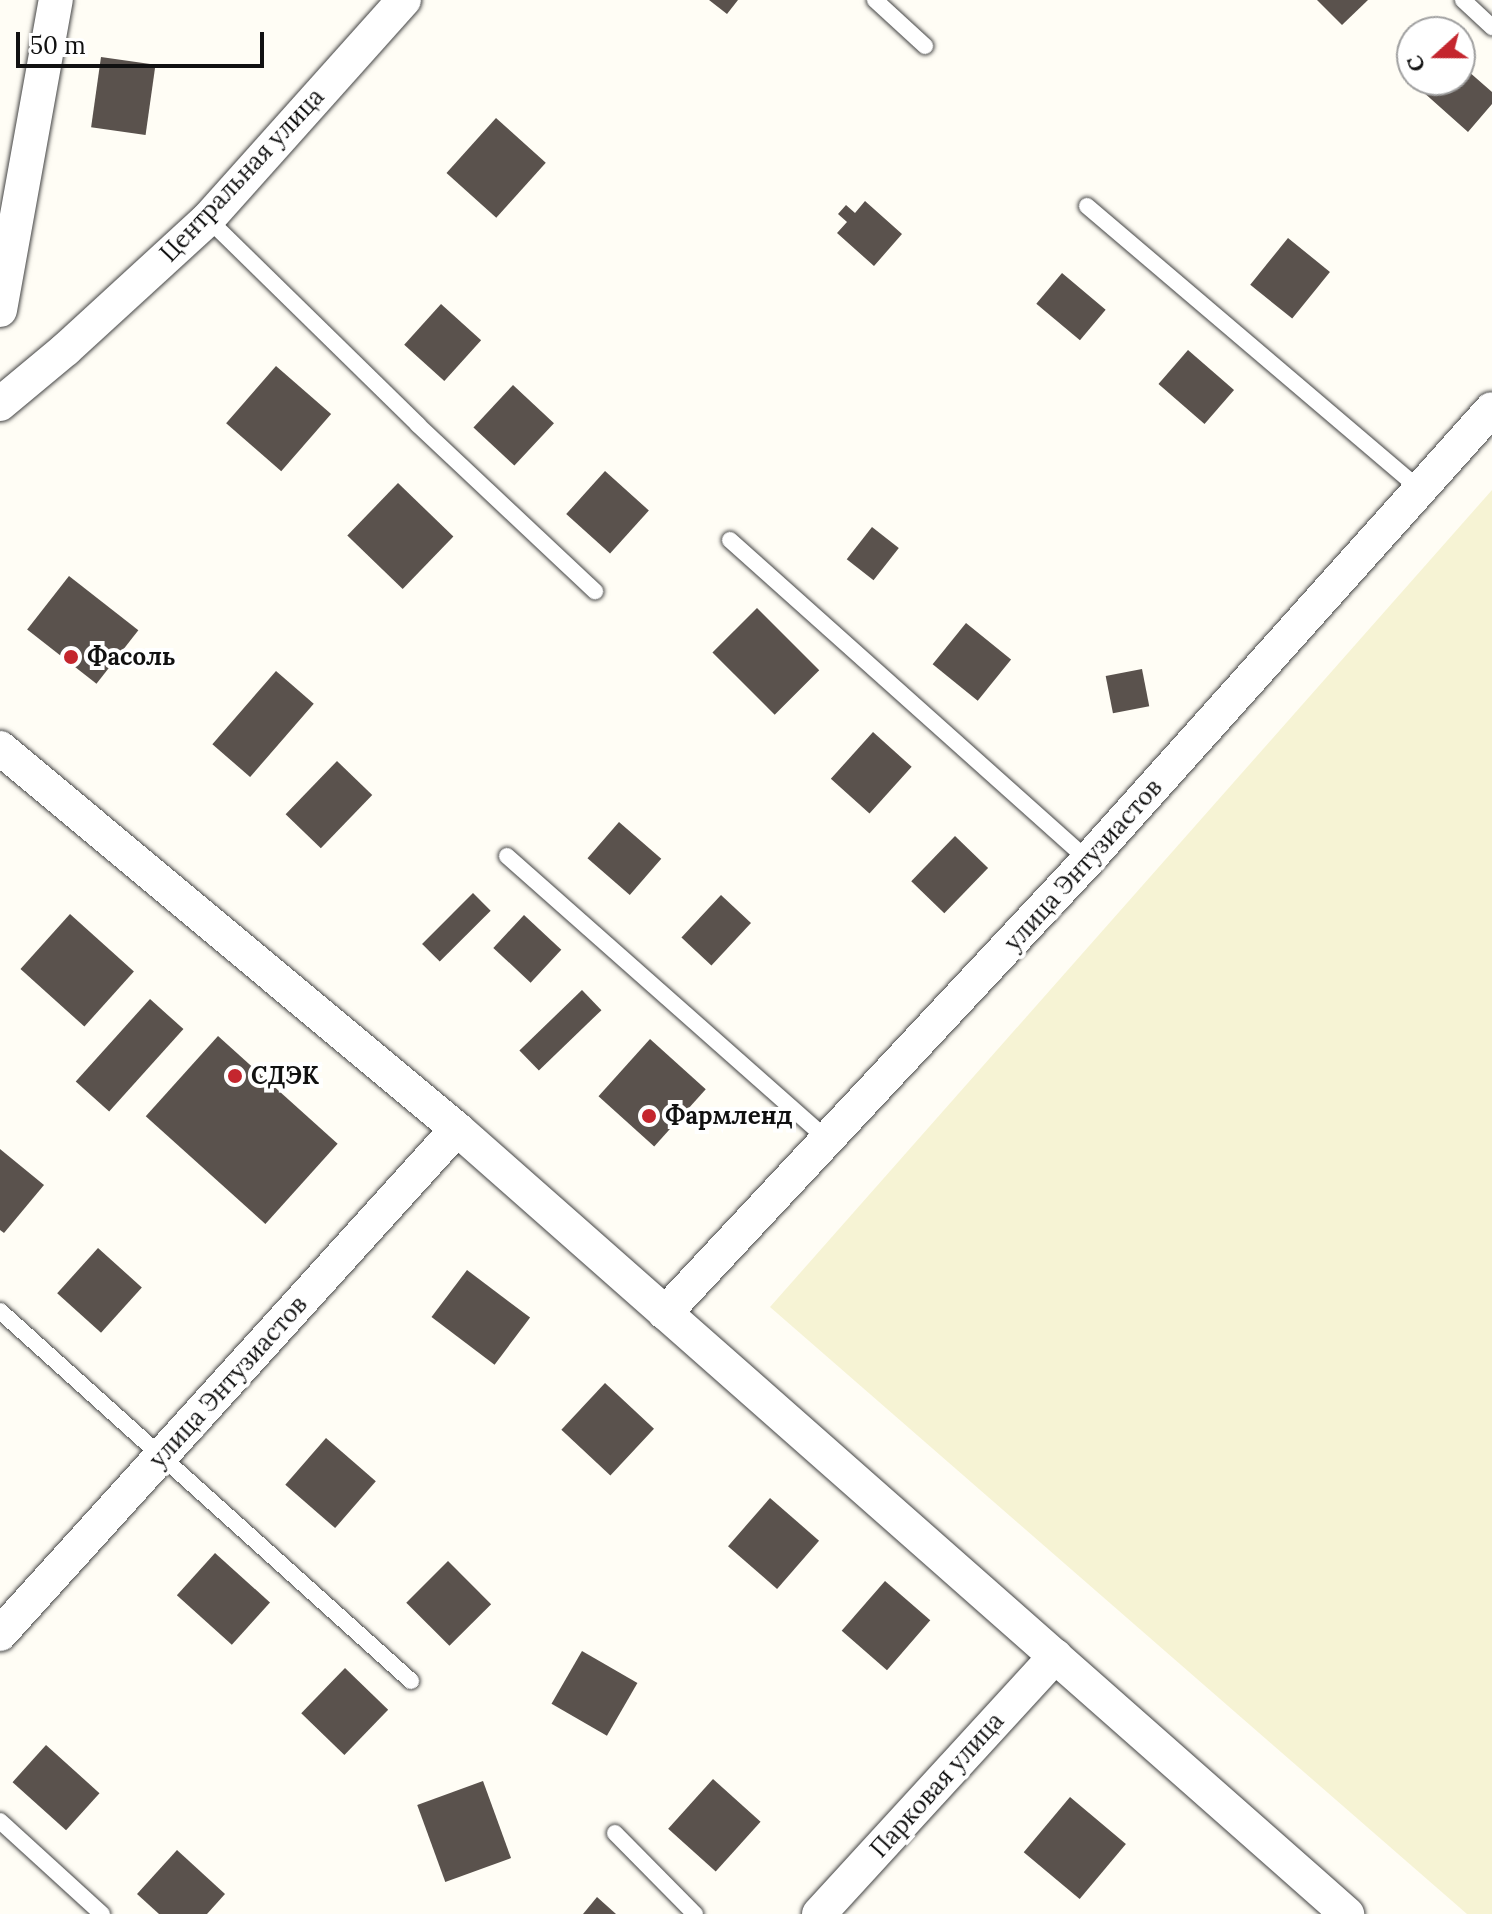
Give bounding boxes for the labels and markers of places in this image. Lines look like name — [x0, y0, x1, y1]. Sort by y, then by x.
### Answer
place label: Фасоль — [87, 643, 176, 671]
marker: Фасоль — [62, 648, 80, 666]
place label: СДЭК — [251, 1062, 319, 1090]
marker: СДЭК — [226, 1067, 244, 1085]
place label: Фармленд — [665, 1102, 793, 1130]
marker: Фармленд — [640, 1107, 658, 1125]

